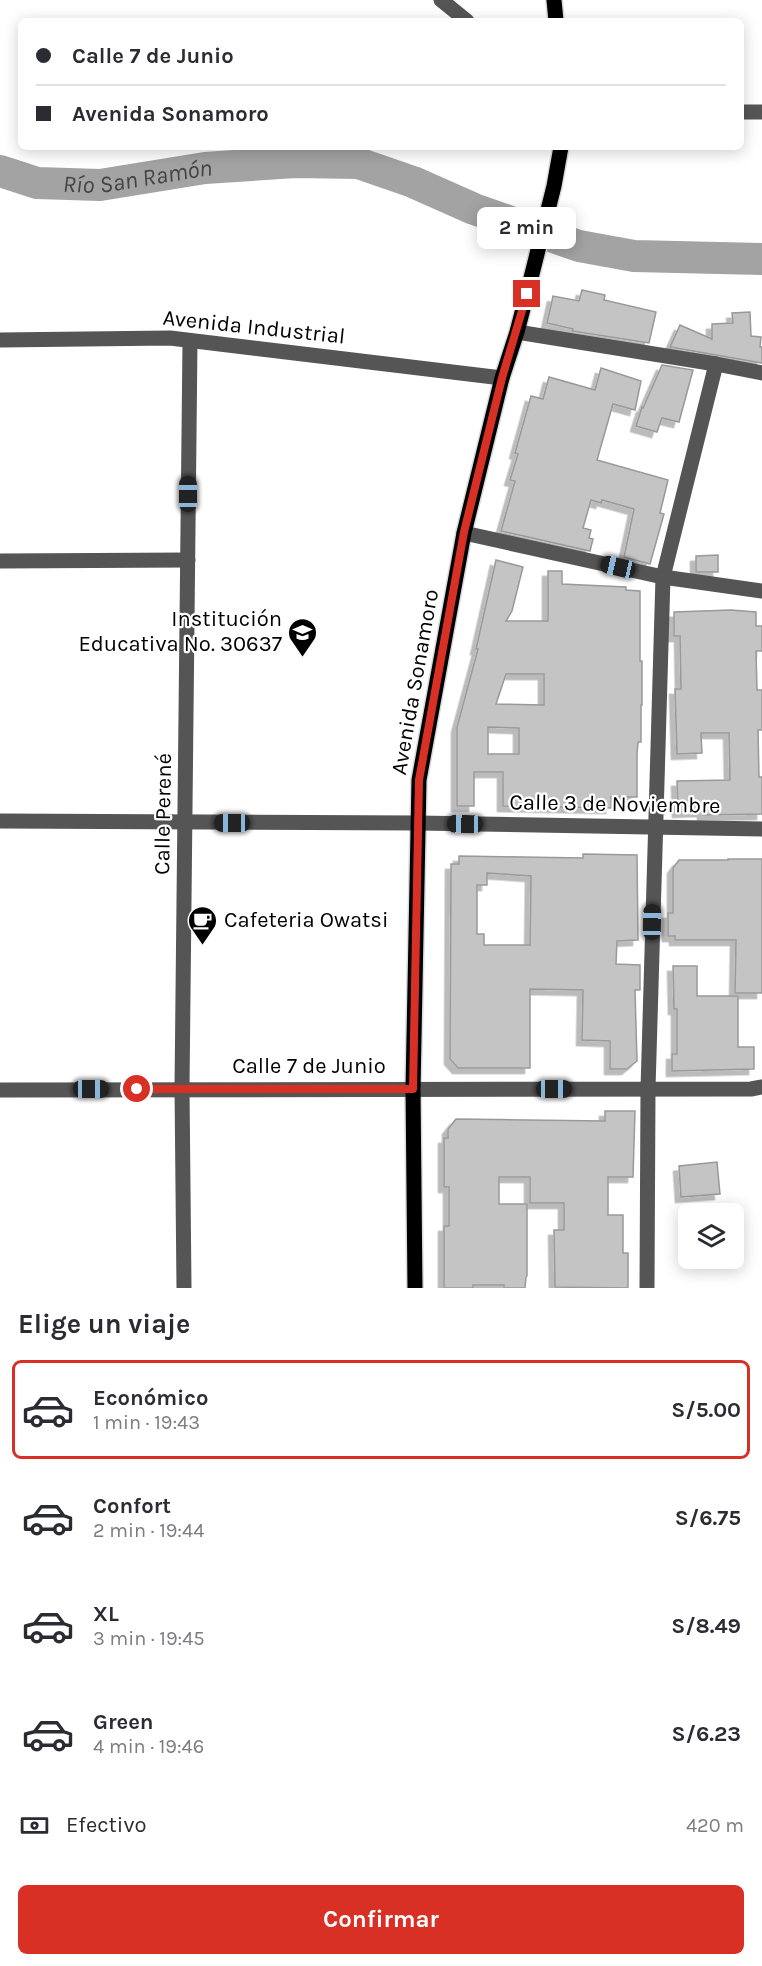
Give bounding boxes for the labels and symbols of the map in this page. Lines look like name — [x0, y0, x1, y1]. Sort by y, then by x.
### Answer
water label: Río San Ramón — [62, 154, 213, 199]
callout: 2 min — [478, 207, 576, 249]
route end — [513, 280, 540, 307]
street label: Avenida Industrial — [162, 305, 346, 349]
car — [179, 476, 197, 512]
car — [598, 554, 638, 580]
street label: Avenida Sonamoro — [386, 587, 444, 777]
place label: Institución Educativa No. 30637 — [78, 606, 282, 657]
school or university icon: Institución Educativa No. 30637 — [287, 616, 319, 658]
street label: Calle Perené — [149, 753, 177, 875]
street label: Calle 3 de Noviembre — [509, 789, 721, 819]
car — [214, 814, 250, 832]
car — [447, 815, 483, 833]
cafe icon: Cafeteria Owatsi — [187, 904, 219, 946]
car — [643, 904, 661, 940]
place label: Cafeteria Owatsi — [224, 907, 388, 933]
street label: Calle 7 de Junio — [232, 1053, 386, 1079]
route start — [123, 1075, 150, 1102]
car — [73, 1080, 109, 1098]
car — [536, 1080, 572, 1098]

